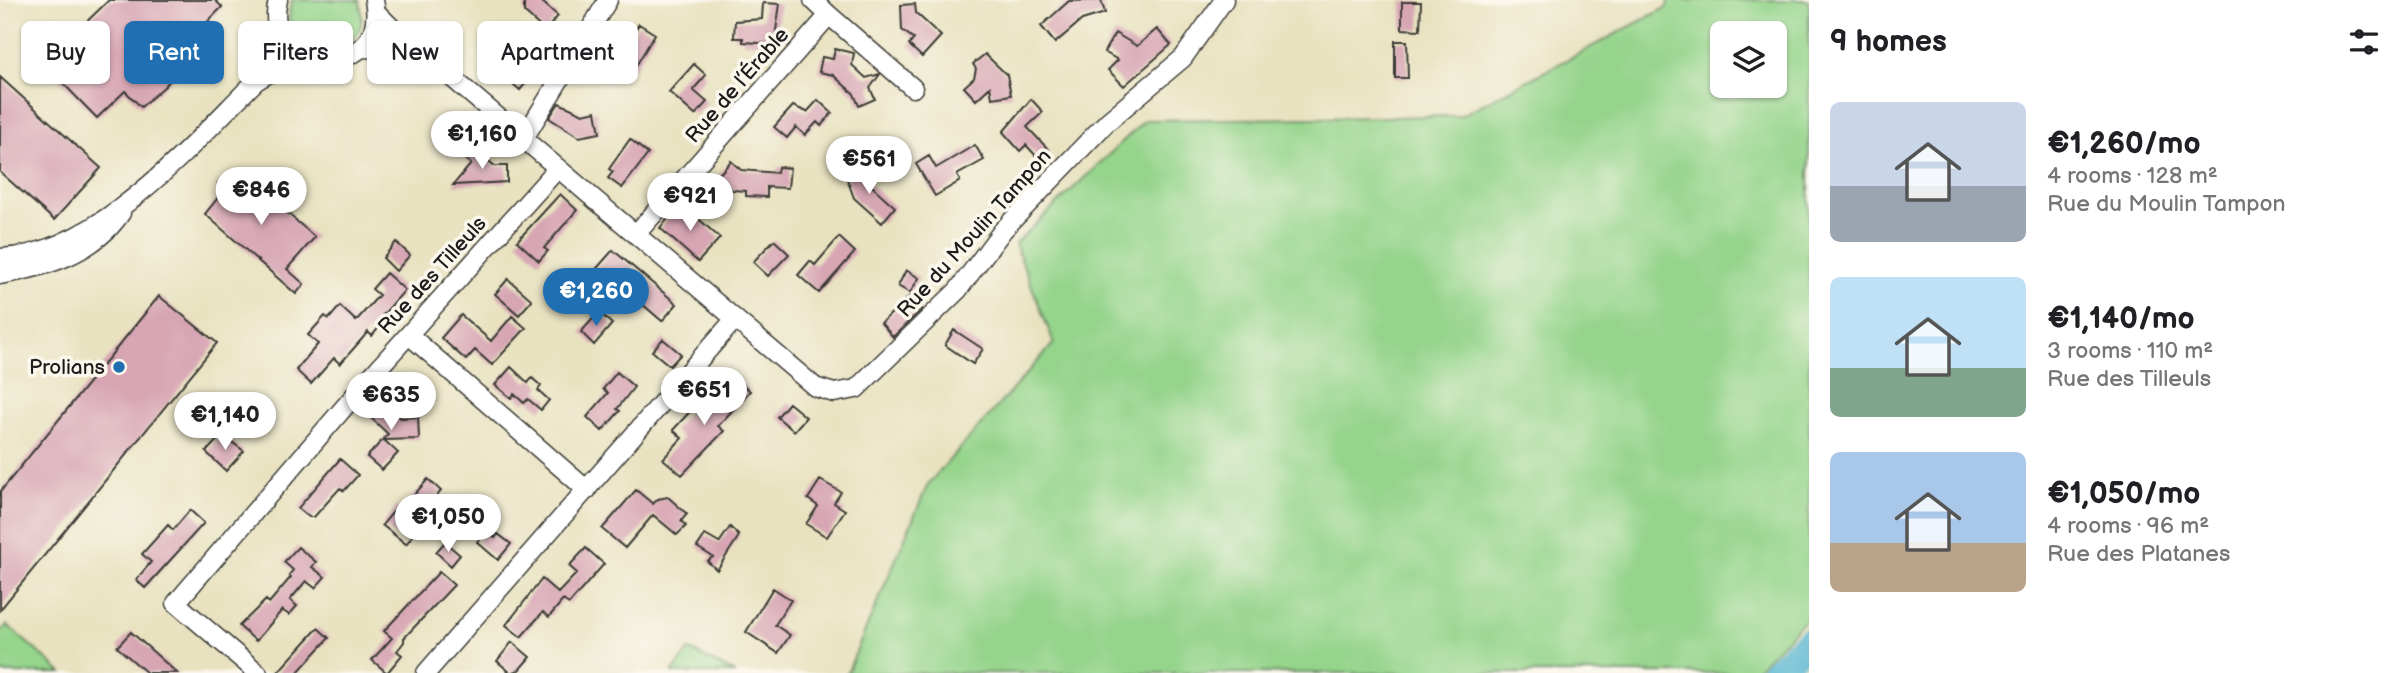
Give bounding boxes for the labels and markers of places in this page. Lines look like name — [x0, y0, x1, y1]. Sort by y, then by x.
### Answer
pin: €1,160 — [425, 111, 539, 171]
pin: €561 — [828, 136, 910, 196]
pin: €846 — [220, 168, 302, 227]
pin: €921 — [649, 174, 731, 233]
pin: €1,260 — [539, 268, 653, 328]
place label: Prolians — [29, 355, 105, 380]
marker: Prolians — [111, 359, 127, 375]
pin: €651 — [663, 368, 745, 427]
pin: €635 — [350, 372, 432, 432]
pin: €1,140 — [168, 392, 282, 452]
pin: €1,050 — [391, 494, 505, 554]

